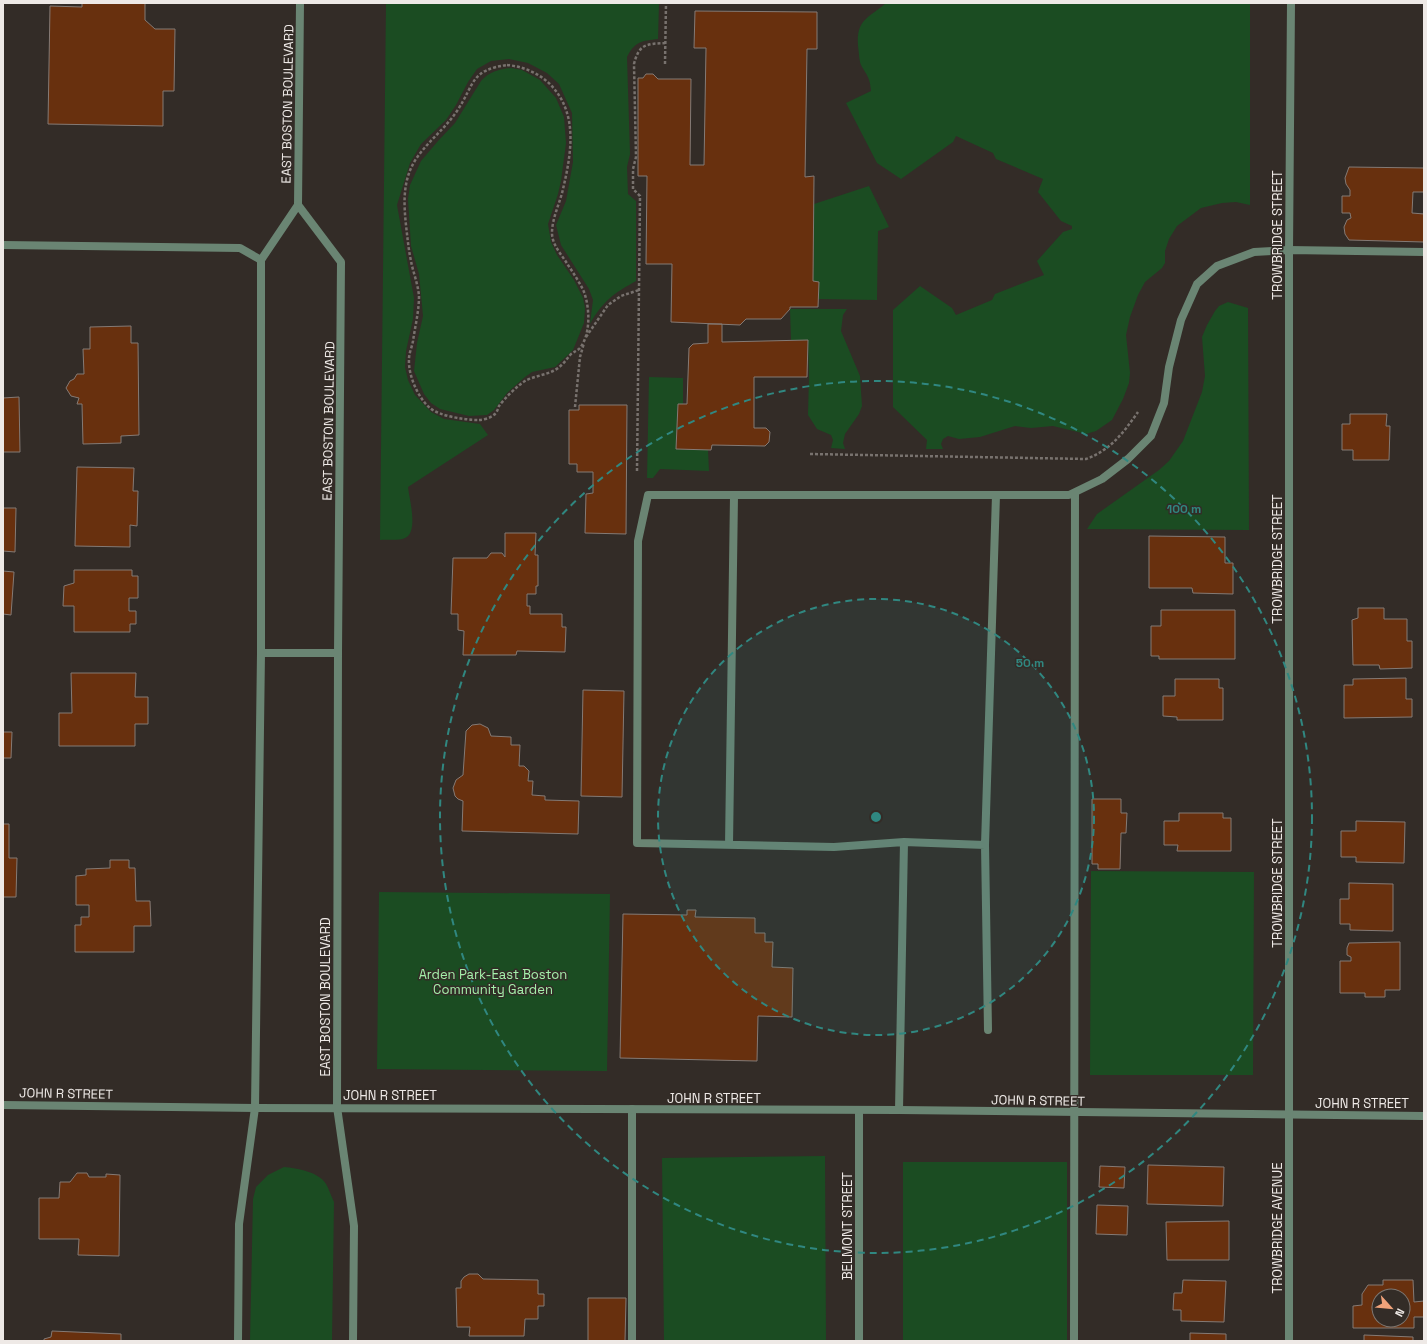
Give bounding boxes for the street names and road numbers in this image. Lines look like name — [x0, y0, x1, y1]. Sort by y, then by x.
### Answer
street label: EAST BOSTON BOULEVARD — [278, 24, 297, 184]
street label: TROWBRIDGE STREET — [1269, 170, 1286, 300]
street label: EAST BOSTON BOULEVARD — [319, 341, 338, 501]
street label: TROWBRIDGE STREET — [1269, 494, 1286, 624]
street label: TROWBRIDGE STREET — [1269, 818, 1286, 948]
street label: EAST BOSTON BOULEVARD — [317, 917, 334, 1077]
street label: JOHN R STREET — [19, 1084, 113, 1103]
street label: JOHN R STREET — [343, 1087, 437, 1104]
street label: JOHN R STREET — [667, 1090, 761, 1107]
street label: JOHN R STREET — [991, 1091, 1085, 1110]
street label: JOHN R STREET — [1315, 1095, 1409, 1112]
street label: TROWBRIDGE AVENUE — [1269, 1163, 1286, 1293]
street label: BELMONT STREET — [839, 1172, 856, 1280]

